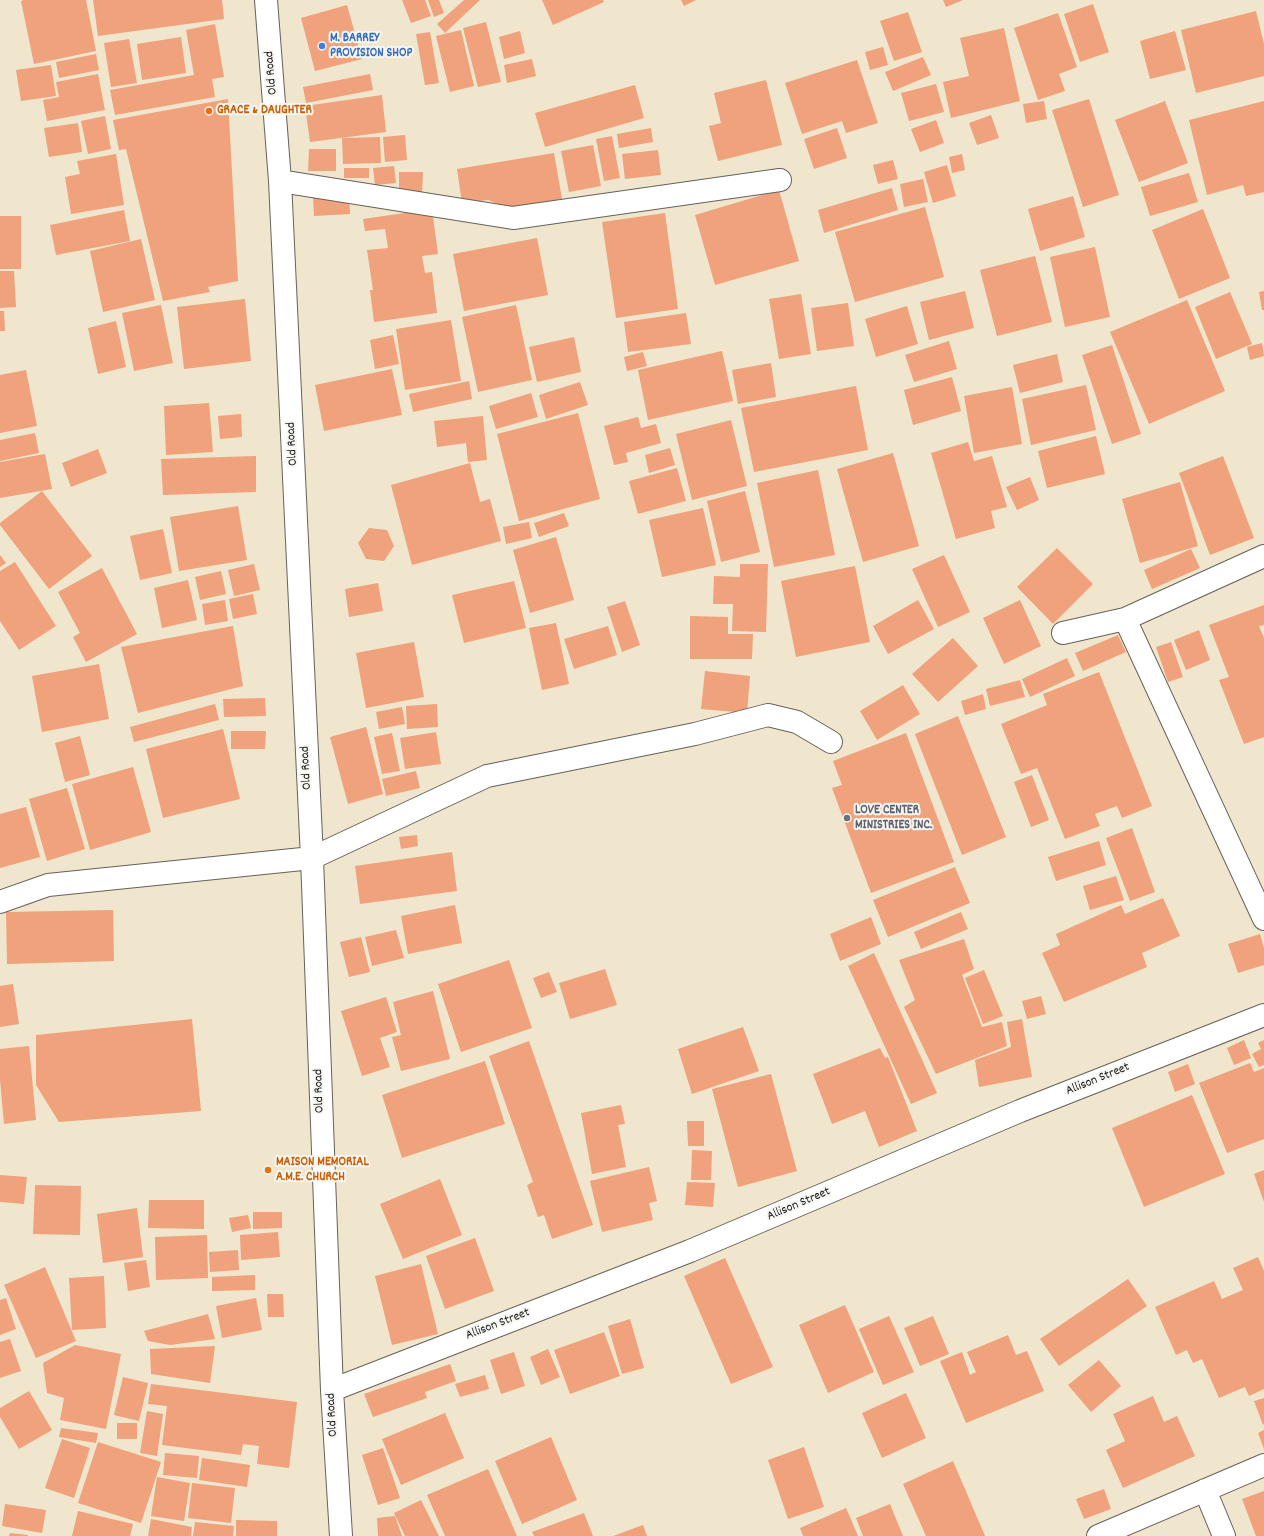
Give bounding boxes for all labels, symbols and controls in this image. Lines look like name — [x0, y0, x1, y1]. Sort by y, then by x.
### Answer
place label: M. BARREY PROVISION SHOP — [330, 31, 412, 62]
marker: M. BARREY PROVISION SHOP — [317, 41, 327, 51]
street label: Old Road — [262, 50, 282, 96]
place label: GRACE & DAUGHTER — [217, 103, 312, 119]
marker: GRACE & DAUGHTER — [204, 106, 214, 116]
street label: Old Road — [284, 422, 302, 466]
street label: Old Road — [298, 746, 316, 790]
place label: LOVE CENTER MINISTRIES INC. — [855, 803, 932, 834]
marker: LOVE CENTER MINISTRIES INC. — [842, 813, 852, 823]
street label: Allison Street — [1064, 1060, 1132, 1100]
street label: Old Road — [311, 1069, 329, 1113]
place label: MAISON MEMORIAL A.M.E. CHURCH — [276, 1155, 369, 1186]
marker: MAISON MEMORIAL A.M.E. CHURCH — [263, 1165, 273, 1175]
street label: Allison Street — [765, 1185, 833, 1225]
street label: Allison Street — [464, 1306, 532, 1344]
street label: Old Road — [324, 1393, 342, 1437]

